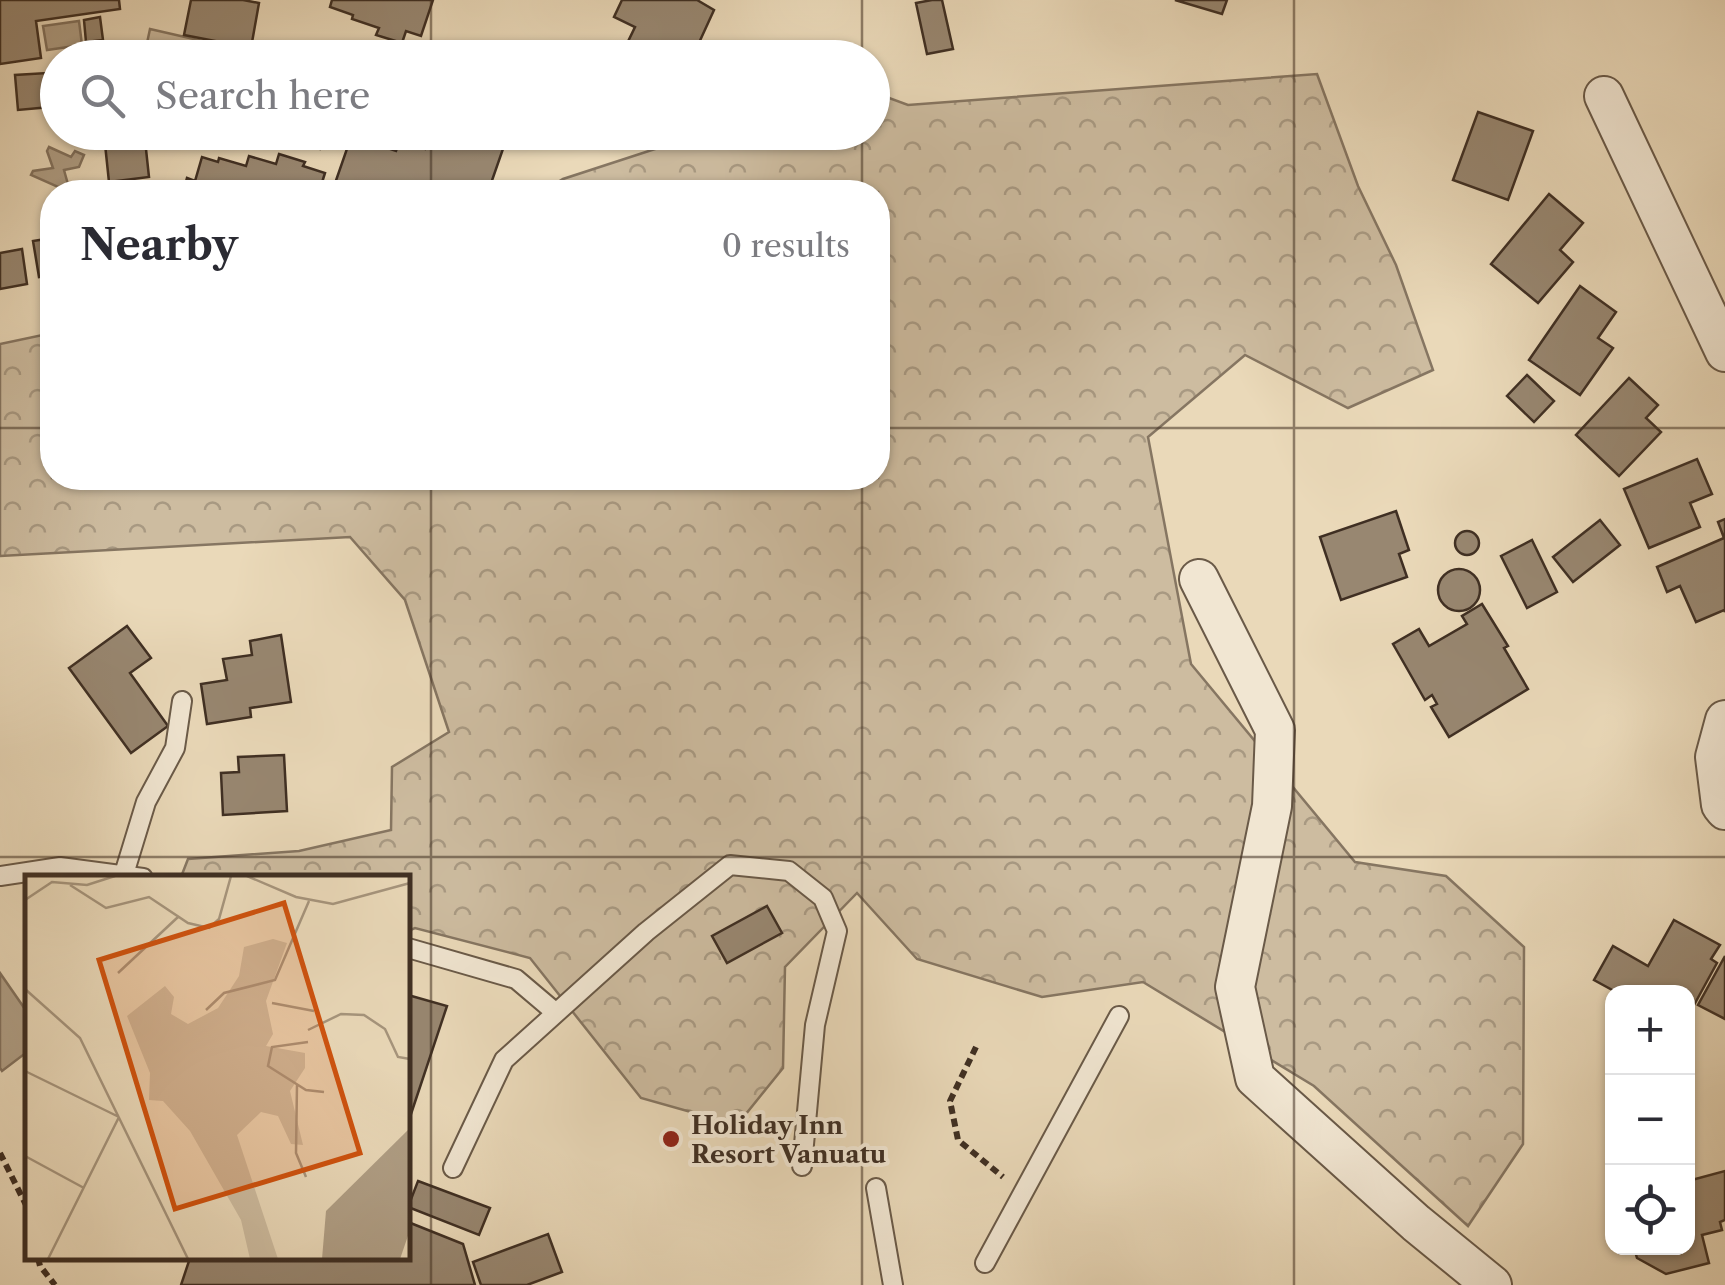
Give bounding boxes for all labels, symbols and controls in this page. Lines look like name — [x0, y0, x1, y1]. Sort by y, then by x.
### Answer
search box — [40, 40, 890, 150]
icon: search — [75, 68, 130, 123]
text: Search here — [155, 72, 370, 119]
text: Nearby — [80, 219, 238, 271]
text: 0 results — [722, 226, 850, 265]
inset map — [25, 875, 410, 1260]
map controls — [1605, 985, 1695, 1255]
button: + — [1605, 985, 1695, 1075]
button: − — [1605, 1075, 1695, 1165]
place label: Holiday Inn Resort Vanuatu — [691, 1110, 887, 1170]
marker: Holiday Inn Resort Vanuatu — [660, 1128, 682, 1150]
button: locate — [1605, 1165, 1695, 1255]

